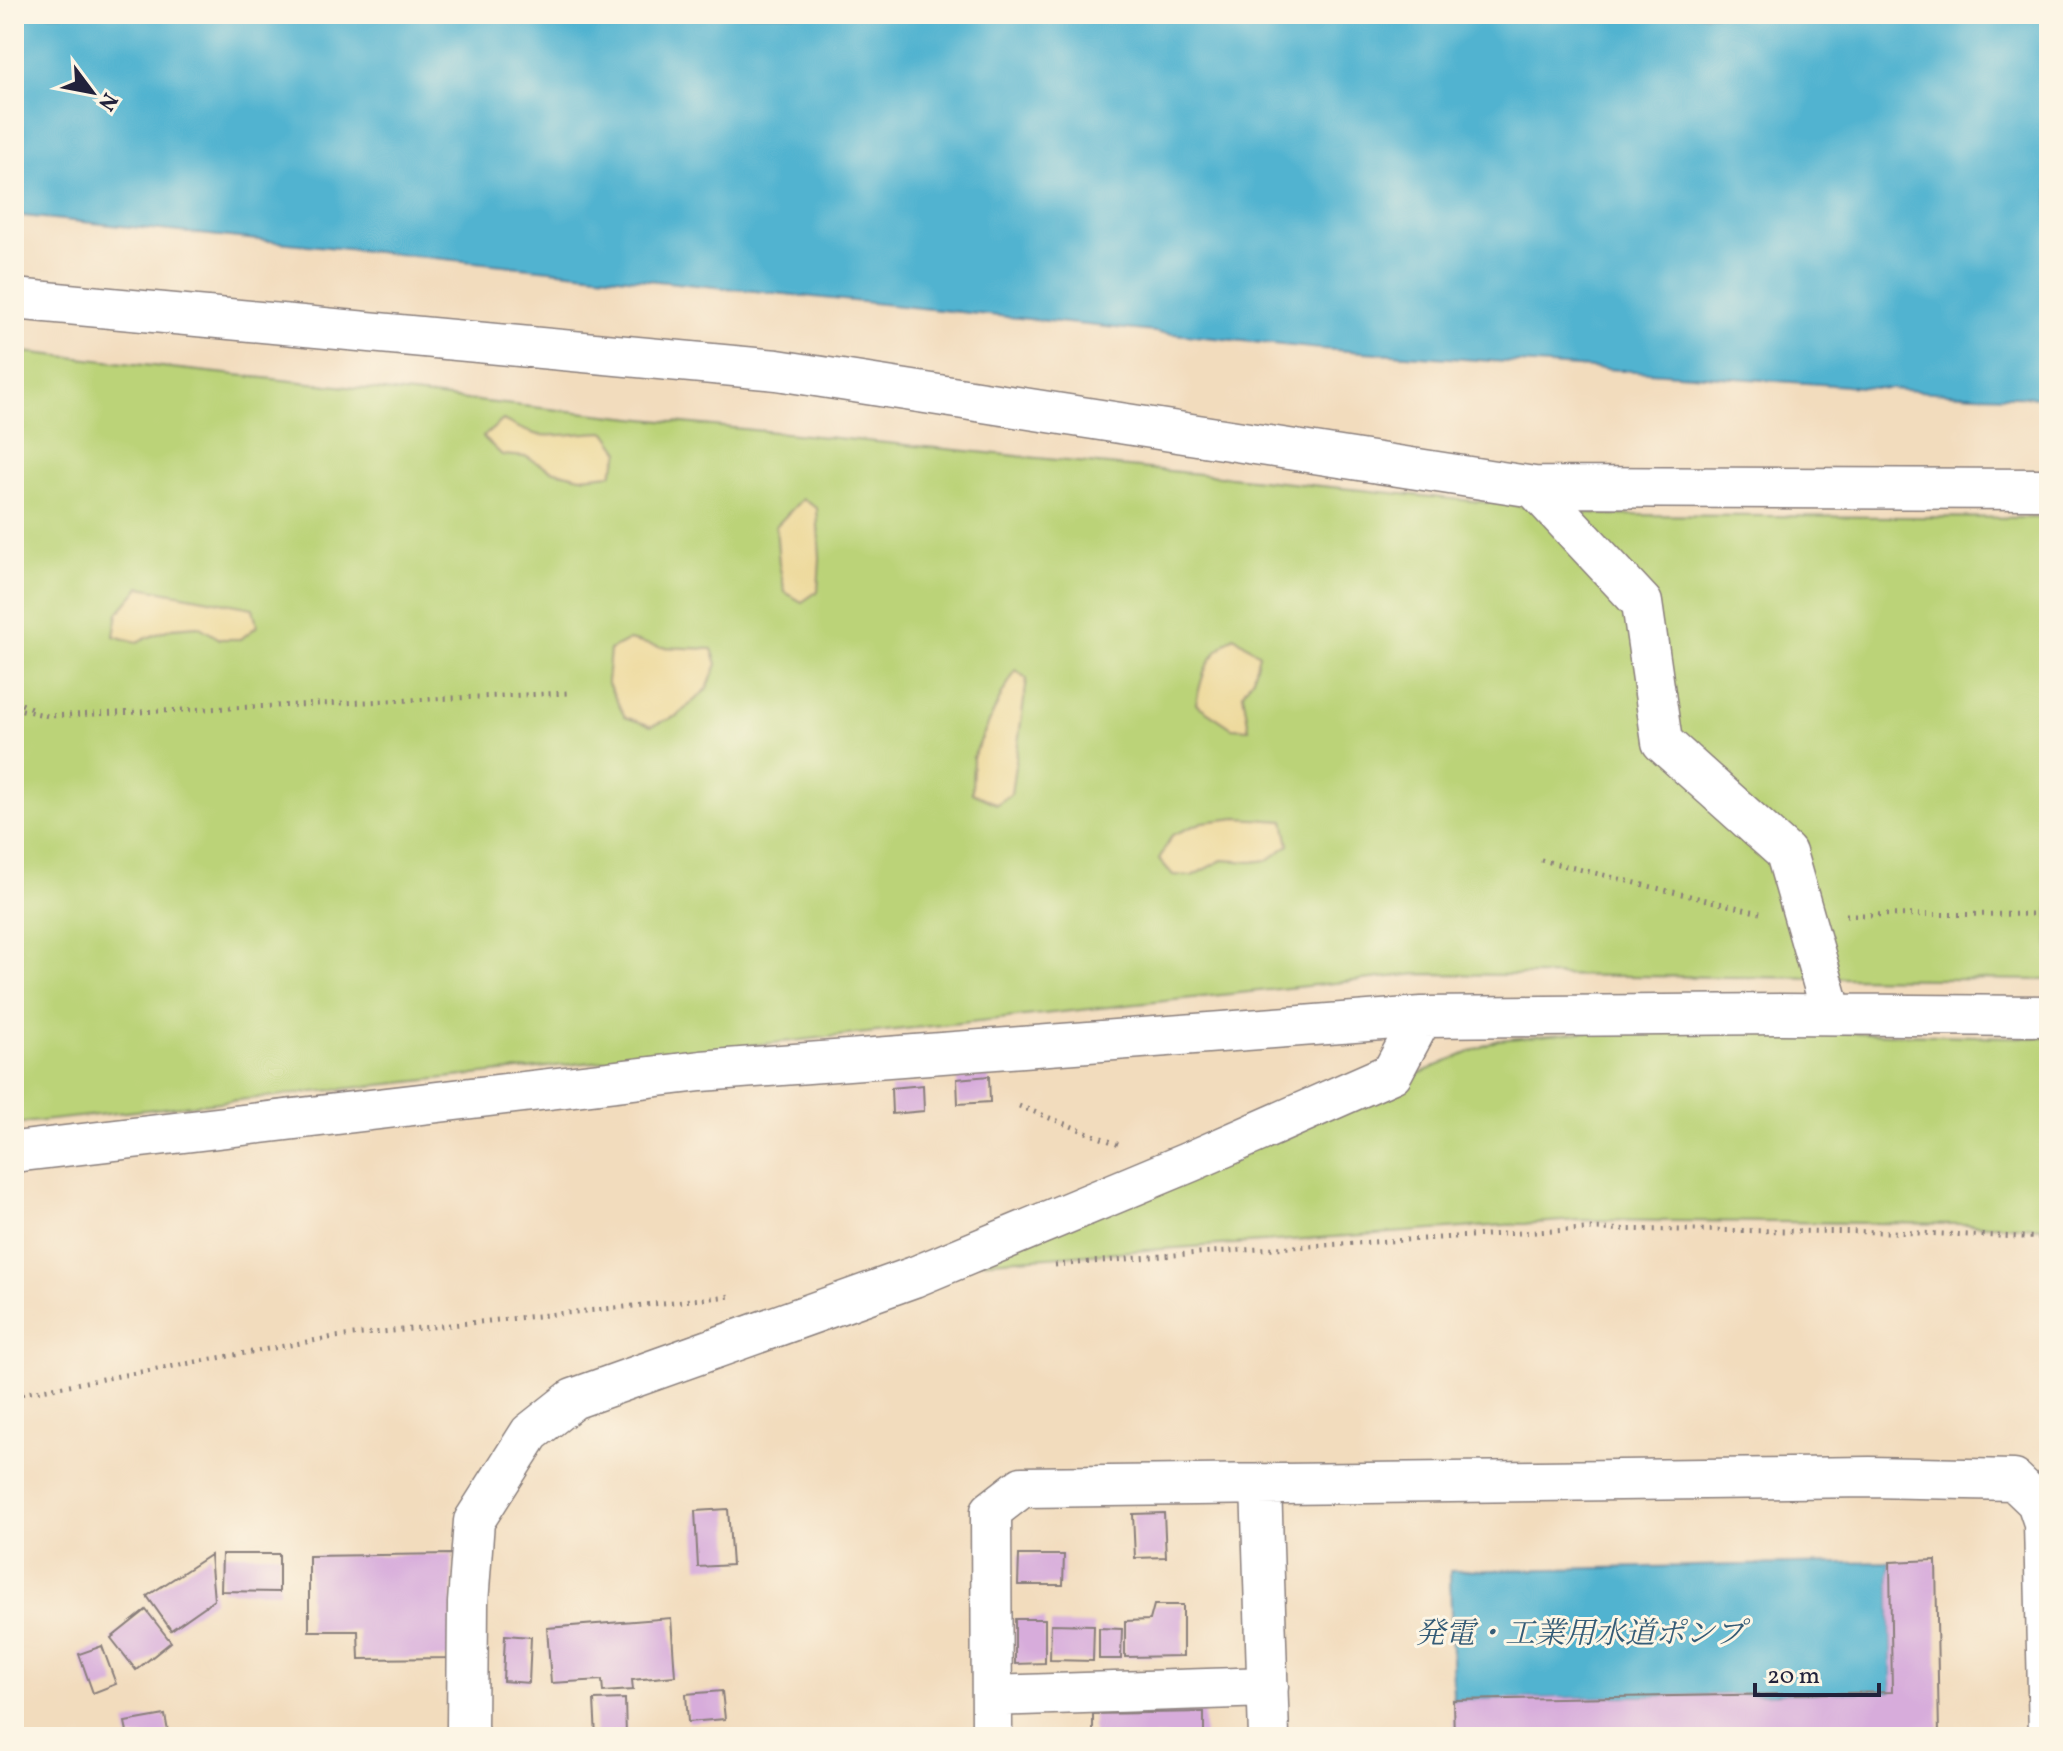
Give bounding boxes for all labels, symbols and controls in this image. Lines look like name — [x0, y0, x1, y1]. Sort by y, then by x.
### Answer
north arrow — [52, 52, 132, 132]
text: N — [89, 86, 124, 116]
water label: 発電・工業用水道ポンプ — [1415, 1614, 1751, 1656]
scale bar — [1755, 1647, 1879, 1697]
text: 20 m — [1767, 1660, 1820, 1694]

